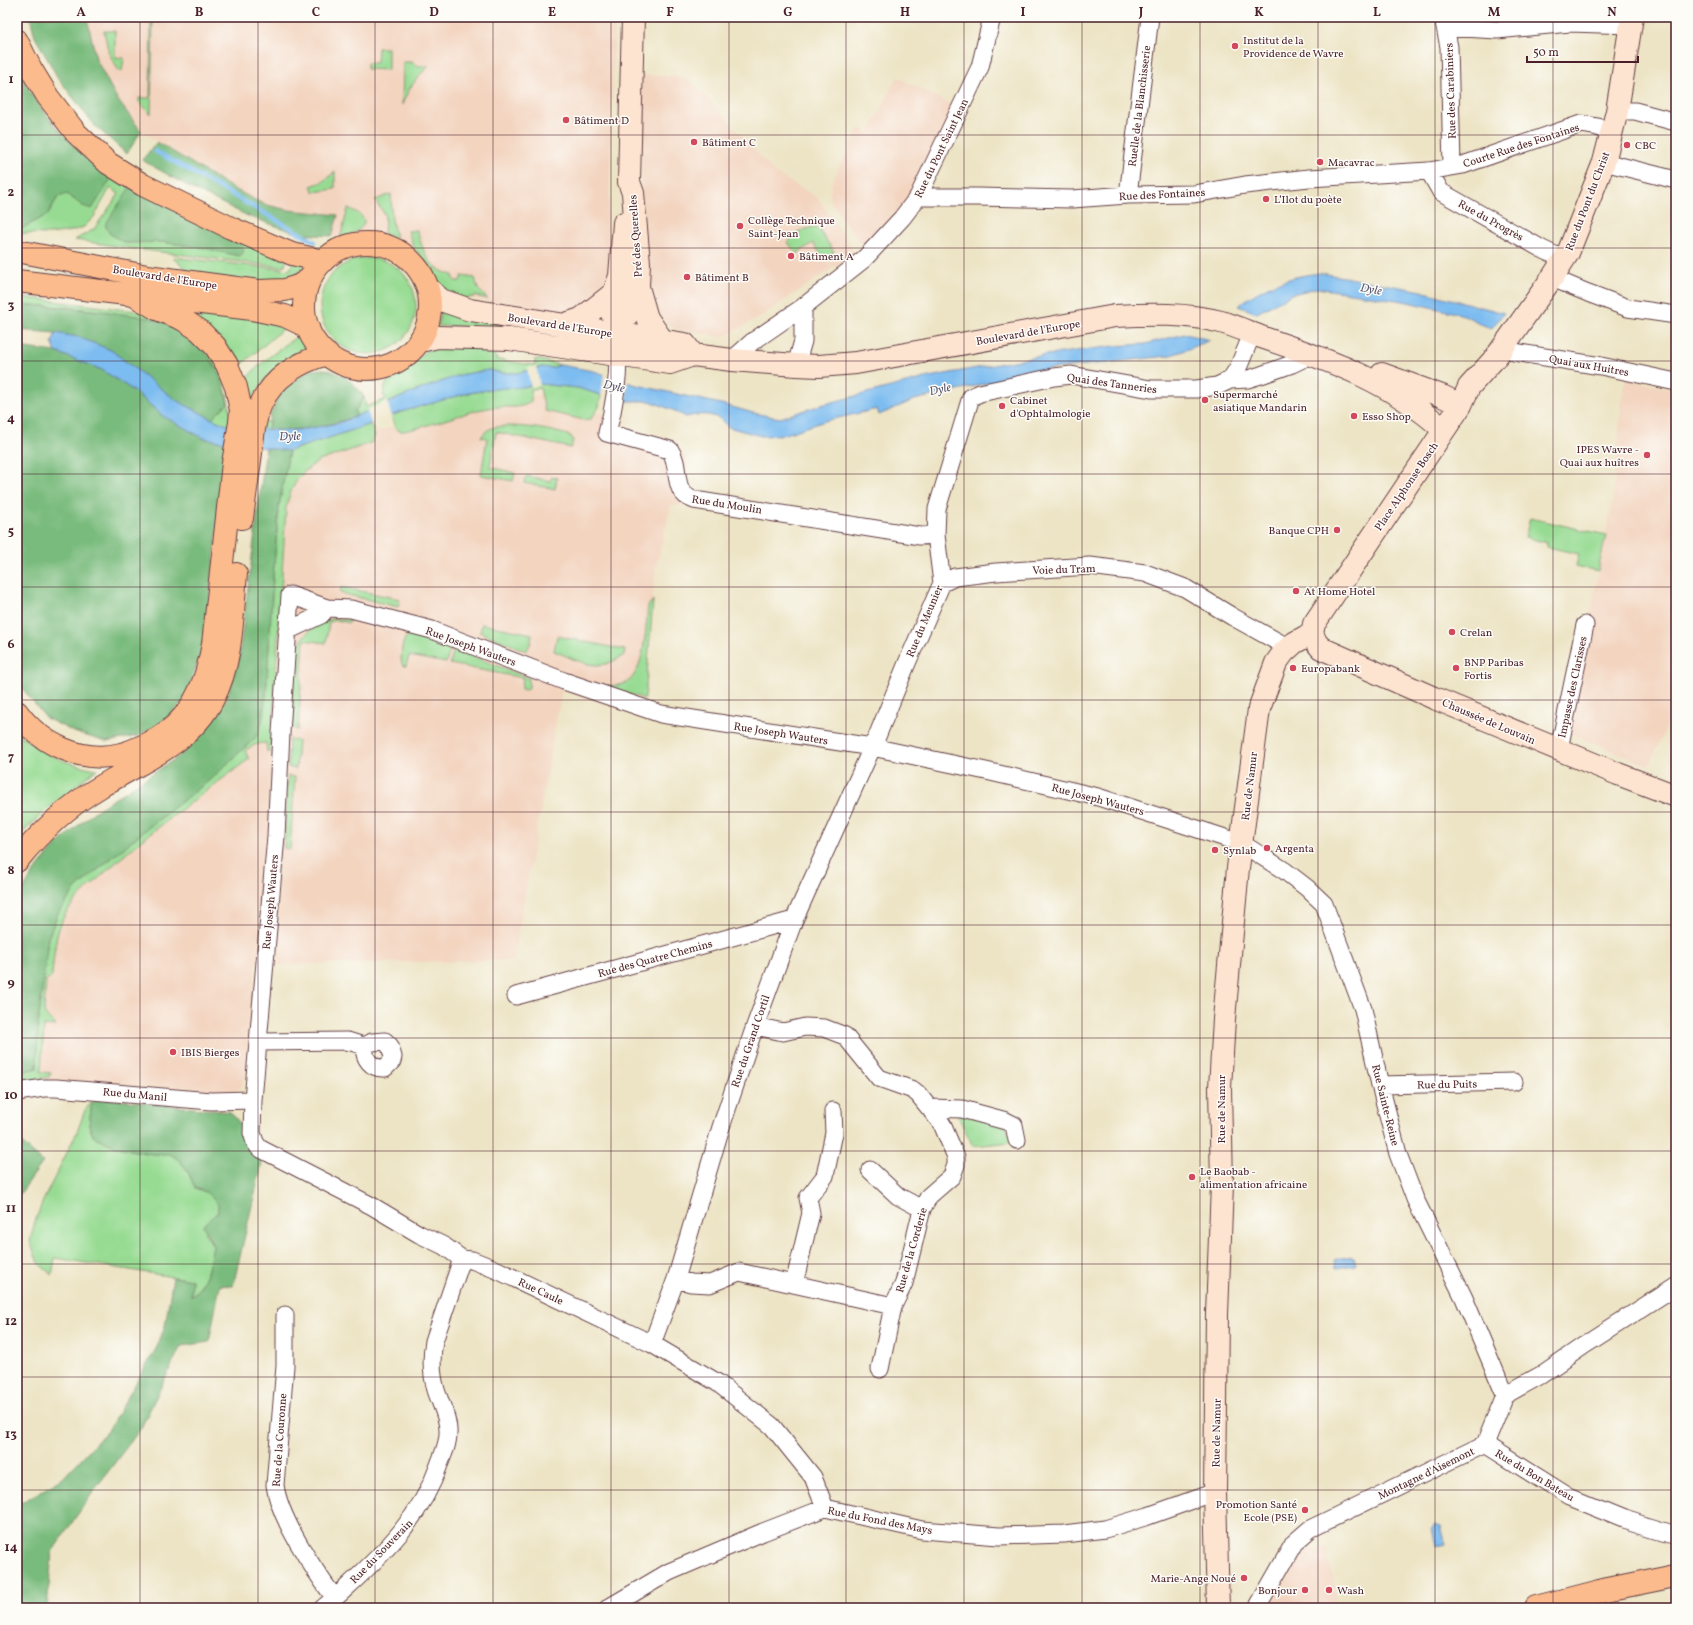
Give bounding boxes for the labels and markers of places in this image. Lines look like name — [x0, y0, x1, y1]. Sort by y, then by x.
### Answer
place label: Institut de la Providence de Wavre — [1243, 34, 1344, 62]
marker: Institut de la Providence de Wavre — [1230, 41, 1240, 51]
place label: Bâtiment D — [574, 114, 629, 129]
marker: Bâtiment D — [561, 115, 571, 125]
place label: Bâtiment C — [702, 136, 756, 151]
marker: Bâtiment C — [689, 137, 699, 147]
place label: CBC — [1635, 139, 1656, 154]
marker: CBC — [1622, 140, 1632, 150]
place label: Macavrac — [1328, 156, 1375, 171]
marker: Macavrac — [1315, 157, 1325, 167]
place label: L’Ilot du poète — [1274, 193, 1342, 208]
marker: L’Ilot du poète — [1261, 194, 1271, 204]
place label: Collège Technique Saint-Jean — [748, 214, 835, 242]
marker: Collège Technique Saint-Jean — [735, 221, 745, 231]
place label: Bâtiment A — [799, 250, 854, 265]
marker: Bâtiment A — [786, 251, 796, 261]
place label: Bâtiment B — [695, 271, 749, 286]
marker: Bâtiment B — [682, 272, 692, 282]
place label: Supermarché asiatique Mandarin — [1213, 388, 1307, 416]
place label: Cabinet d'Ophtalmologie — [1010, 394, 1090, 422]
marker: Supermarché asiatique Mandarin — [1200, 395, 1210, 405]
marker: Cabinet d'Ophtalmologie — [997, 401, 1007, 411]
place label: Esso Shop — [1362, 410, 1411, 425]
marker: Esso Shop — [1349, 411, 1359, 421]
place label: IPES Wavre - Quai aux huîtres — [1560, 443, 1639, 471]
marker: IPES Wavre - Quai aux huîtres — [1642, 450, 1652, 460]
place label: Banque CPH — [1269, 524, 1329, 539]
marker: Banque CPH — [1332, 525, 1342, 535]
place label: At Home Hotel — [1304, 585, 1375, 600]
marker: At Home Hotel — [1291, 586, 1301, 596]
place label: Crelan — [1460, 626, 1493, 641]
marker: Crelan — [1447, 627, 1457, 637]
place label: BNP Paribas Fortis — [1464, 656, 1524, 684]
place label: Europabank — [1301, 662, 1360, 677]
marker: Europabank — [1288, 663, 1298, 673]
marker: BNP Paribas Fortis — [1451, 663, 1461, 673]
place label: Argenta — [1275, 842, 1315, 857]
marker: Argenta — [1262, 843, 1272, 853]
place label: Synlab — [1223, 844, 1256, 859]
marker: Synlab — [1210, 845, 1220, 855]
place label: IBIS Bierges — [181, 1046, 240, 1061]
marker: IBIS Bierges — [168, 1047, 178, 1057]
place label: Le Baobab - alimentation africaine — [1200, 1165, 1307, 1193]
marker: Le Baobab - alimentation africaine — [1187, 1172, 1197, 1182]
place label: Promotion Santé Ecole (PSE) — [1216, 1498, 1297, 1526]
marker: Promotion Santé Ecole (PSE) — [1300, 1505, 1310, 1515]
place label: Marie-Ange Noué — [1150, 1572, 1236, 1587]
marker: Marie-Ange Noué — [1239, 1573, 1249, 1583]
place label: Bonjour — [1258, 1584, 1297, 1599]
place label: Wash — [1337, 1584, 1364, 1599]
marker: Bonjour — [1300, 1585, 1310, 1595]
marker: Wash — [1324, 1585, 1334, 1595]

